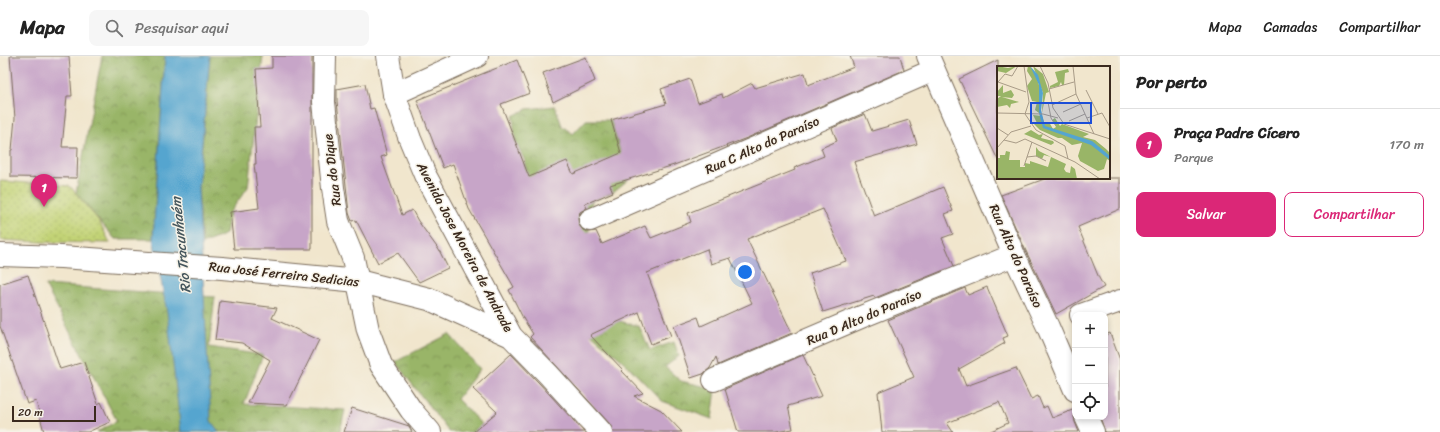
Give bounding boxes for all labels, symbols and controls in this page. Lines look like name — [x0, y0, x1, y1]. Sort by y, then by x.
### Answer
search box — [89, 10, 369, 46]
text: Mapa — [20, 11, 65, 44]
text: Pesquisar aqui — [135, 15, 229, 41]
text: Mapa — [1209, 15, 1241, 40]
text: Camadas — [1263, 15, 1317, 40]
text: Compartilhar — [1339, 15, 1420, 40]
icon: search — [103, 17, 125, 39]
inset map — [997, 66, 1110, 179]
text: Por perto — [1136, 67, 1207, 97]
street label: Rua C Alto do Paraíso — [701, 109, 823, 181]
text: Praça Padre Cícero — [1174, 120, 1300, 146]
street label: Rua do Dique — [316, 133, 348, 207]
text: 1 — [1146, 133, 1152, 156]
text: 170 m — [1389, 133, 1424, 156]
text: Parque — [1174, 146, 1213, 169]
street label: Avenida Jose Moreira de Andrade — [410, 157, 520, 336]
pin: 1 — [31, 174, 57, 207]
button: Salvar — [1136, 192, 1276, 237]
button: Compartilhar — [1284, 192, 1424, 237]
water label: Rio Tracunhaém — [163, 194, 198, 294]
street label: Rua Alto do Paraíso — [983, 200, 1049, 312]
street label: Rua José Ferreira Sedicias — [208, 255, 361, 293]
your location — [735, 262, 755, 282]
street label: Rua D Alto do Paraíso — [803, 282, 926, 352]
map controls — [1072, 312, 1108, 420]
button: + — [1072, 312, 1108, 348]
button: − — [1072, 348, 1108, 384]
button: locate — [1072, 384, 1108, 420]
text: 20 m — [18, 403, 43, 422]
scale bar — [12, 404, 96, 423]

